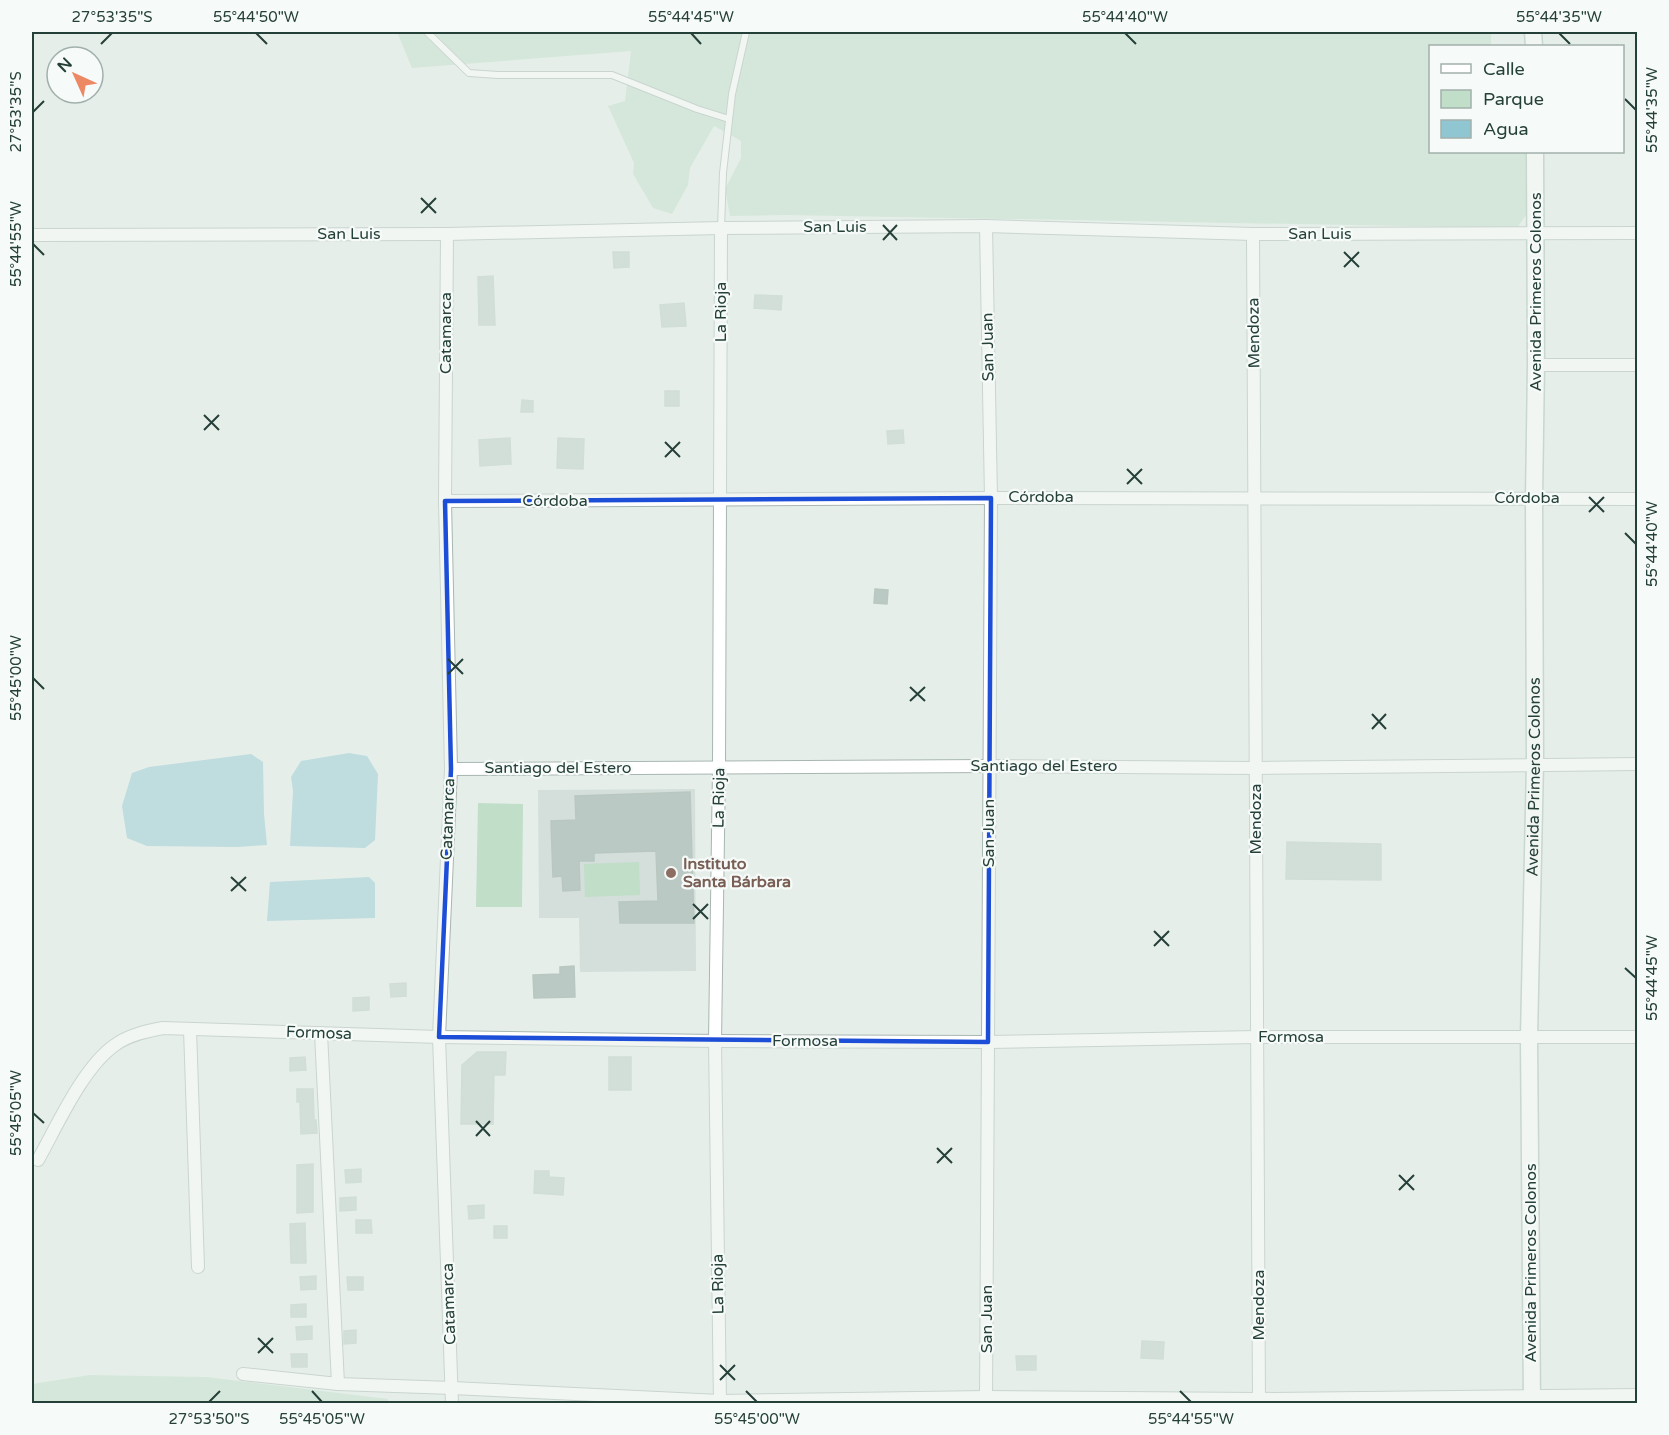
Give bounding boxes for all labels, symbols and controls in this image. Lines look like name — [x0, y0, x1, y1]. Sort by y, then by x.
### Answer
text: 27°53'35"S — [71, 8, 153, 26]
text: 55°44'50"W — [213, 8, 299, 26]
text: 55°44'45"W — [648, 8, 734, 26]
text: 55°44'40"W — [1082, 8, 1168, 26]
text: 55°44'35"W — [1516, 8, 1602, 26]
north arrow — [45, 45, 105, 105]
legend — [1429, 45, 1624, 153]
text: N — [53, 53, 77, 77]
text: Calle — [1483, 58, 1525, 80]
text: 55°44'35"W — [1643, 67, 1661, 153]
text: 27°53'35"S — [7, 71, 25, 153]
text: Parque — [1483, 88, 1544, 110]
text: Agua — [1483, 118, 1529, 140]
street label: Avenida Primeros Colonos — [1526, 192, 1546, 392]
text: 55°44'55"W — [7, 201, 25, 287]
street label: San Luis — [803, 217, 867, 237]
street label: San Luis — [317, 224, 381, 244]
street label: San Luis — [1288, 224, 1352, 244]
street label: La Rioja — [711, 282, 731, 342]
street label: Catamarca — [436, 292, 456, 374]
street label: Mendoza — [1243, 297, 1265, 369]
street label: San Juan — [977, 312, 999, 382]
street label: Córdoba — [1008, 487, 1074, 507]
street label: Córdoba — [1494, 488, 1560, 508]
street label: Córdoba — [522, 491, 588, 511]
text: 55°44'40"W — [1643, 501, 1661, 587]
text: 55°45'00"W — [7, 635, 25, 721]
street label: Avenida Primeros Colonos — [1523, 677, 1545, 877]
street label: Santiago del Estero — [970, 756, 1118, 776]
street label: Santiago del Estero — [484, 758, 632, 778]
street label: La Rioja — [708, 768, 730, 828]
street label: Catamarca — [437, 778, 459, 860]
street label: Mendoza — [1246, 784, 1266, 854]
street label: San Juan — [979, 799, 999, 867]
place label: Instituto Santa Bárbara — [683, 854, 791, 892]
marker: Instituto Santa Bárbara — [664, 866, 678, 880]
text: 55°44'45"W — [1643, 935, 1661, 1021]
street label: Formosa — [286, 1022, 352, 1044]
street label: Formosa — [1258, 1027, 1324, 1047]
street label: Formosa — [772, 1031, 838, 1051]
text: 55°45'05"W — [7, 1070, 25, 1156]
street label: Avenida Primeros Colonos — [1521, 1163, 1541, 1363]
street label: La Rioja — [707, 1254, 729, 1314]
street label: Catamarca — [438, 1263, 460, 1345]
street label: Mendoza — [1249, 1270, 1269, 1340]
street label: San Juan — [977, 1285, 997, 1353]
text: 27°53'50"S — [168, 1410, 250, 1428]
text: 55°45'05"W — [279, 1410, 365, 1428]
text: 55°45'00"W — [714, 1410, 800, 1428]
text: 55°44'55"W — [1148, 1410, 1234, 1428]

